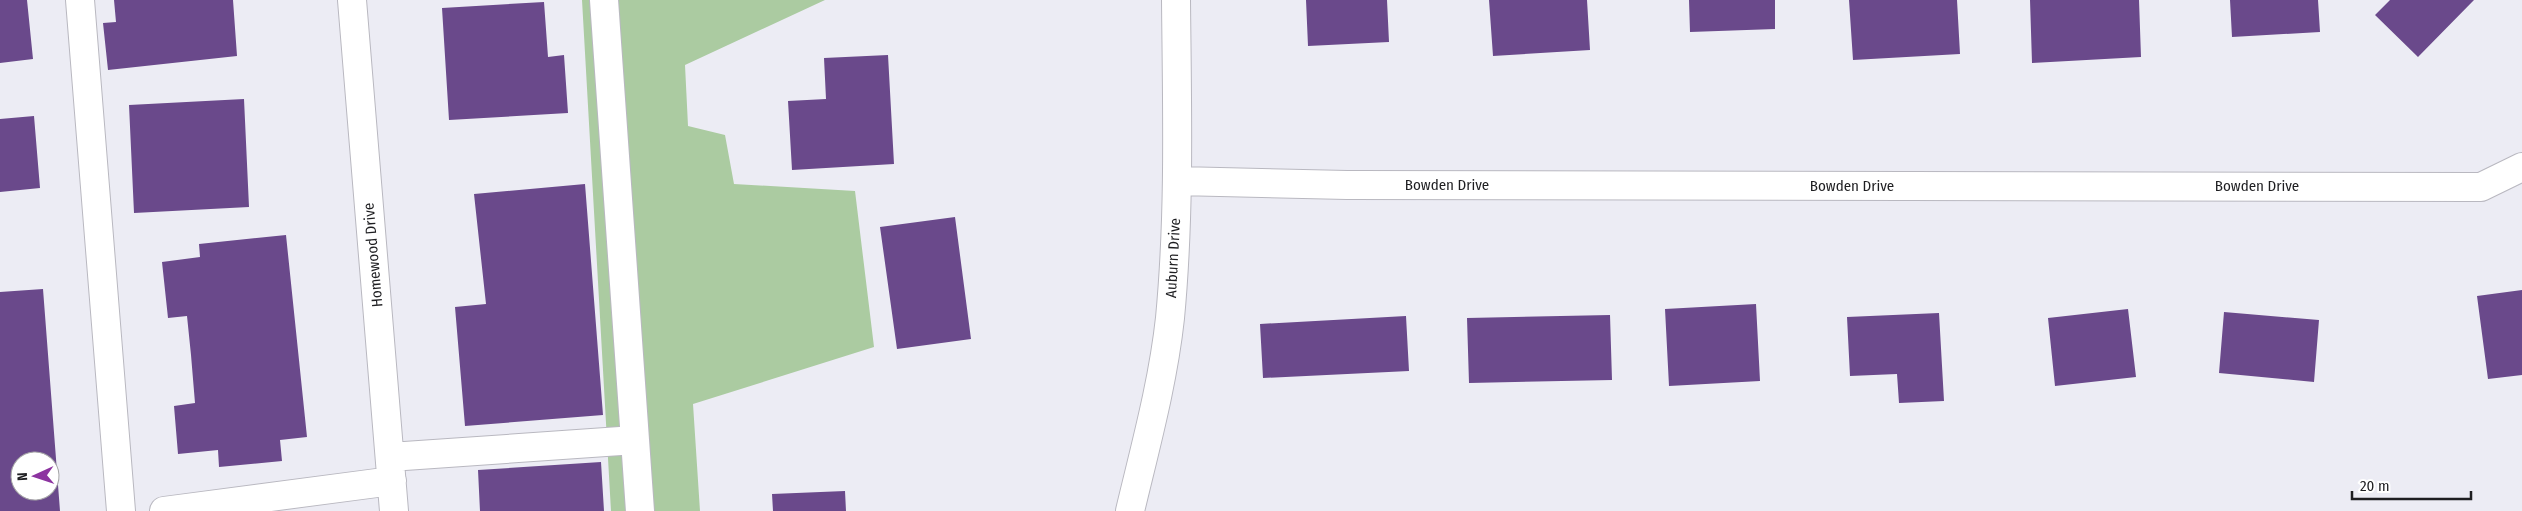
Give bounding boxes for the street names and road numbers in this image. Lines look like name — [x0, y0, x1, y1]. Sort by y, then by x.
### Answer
street label: Bowden Drive — [1405, 176, 1489, 194]
street label: Bowden Drive — [1810, 177, 1894, 195]
street label: Bowden Drive — [2215, 177, 2299, 195]
street label: Homewood Drive — [359, 202, 387, 308]
street label: Auburn Drive — [1162, 218, 1184, 298]

